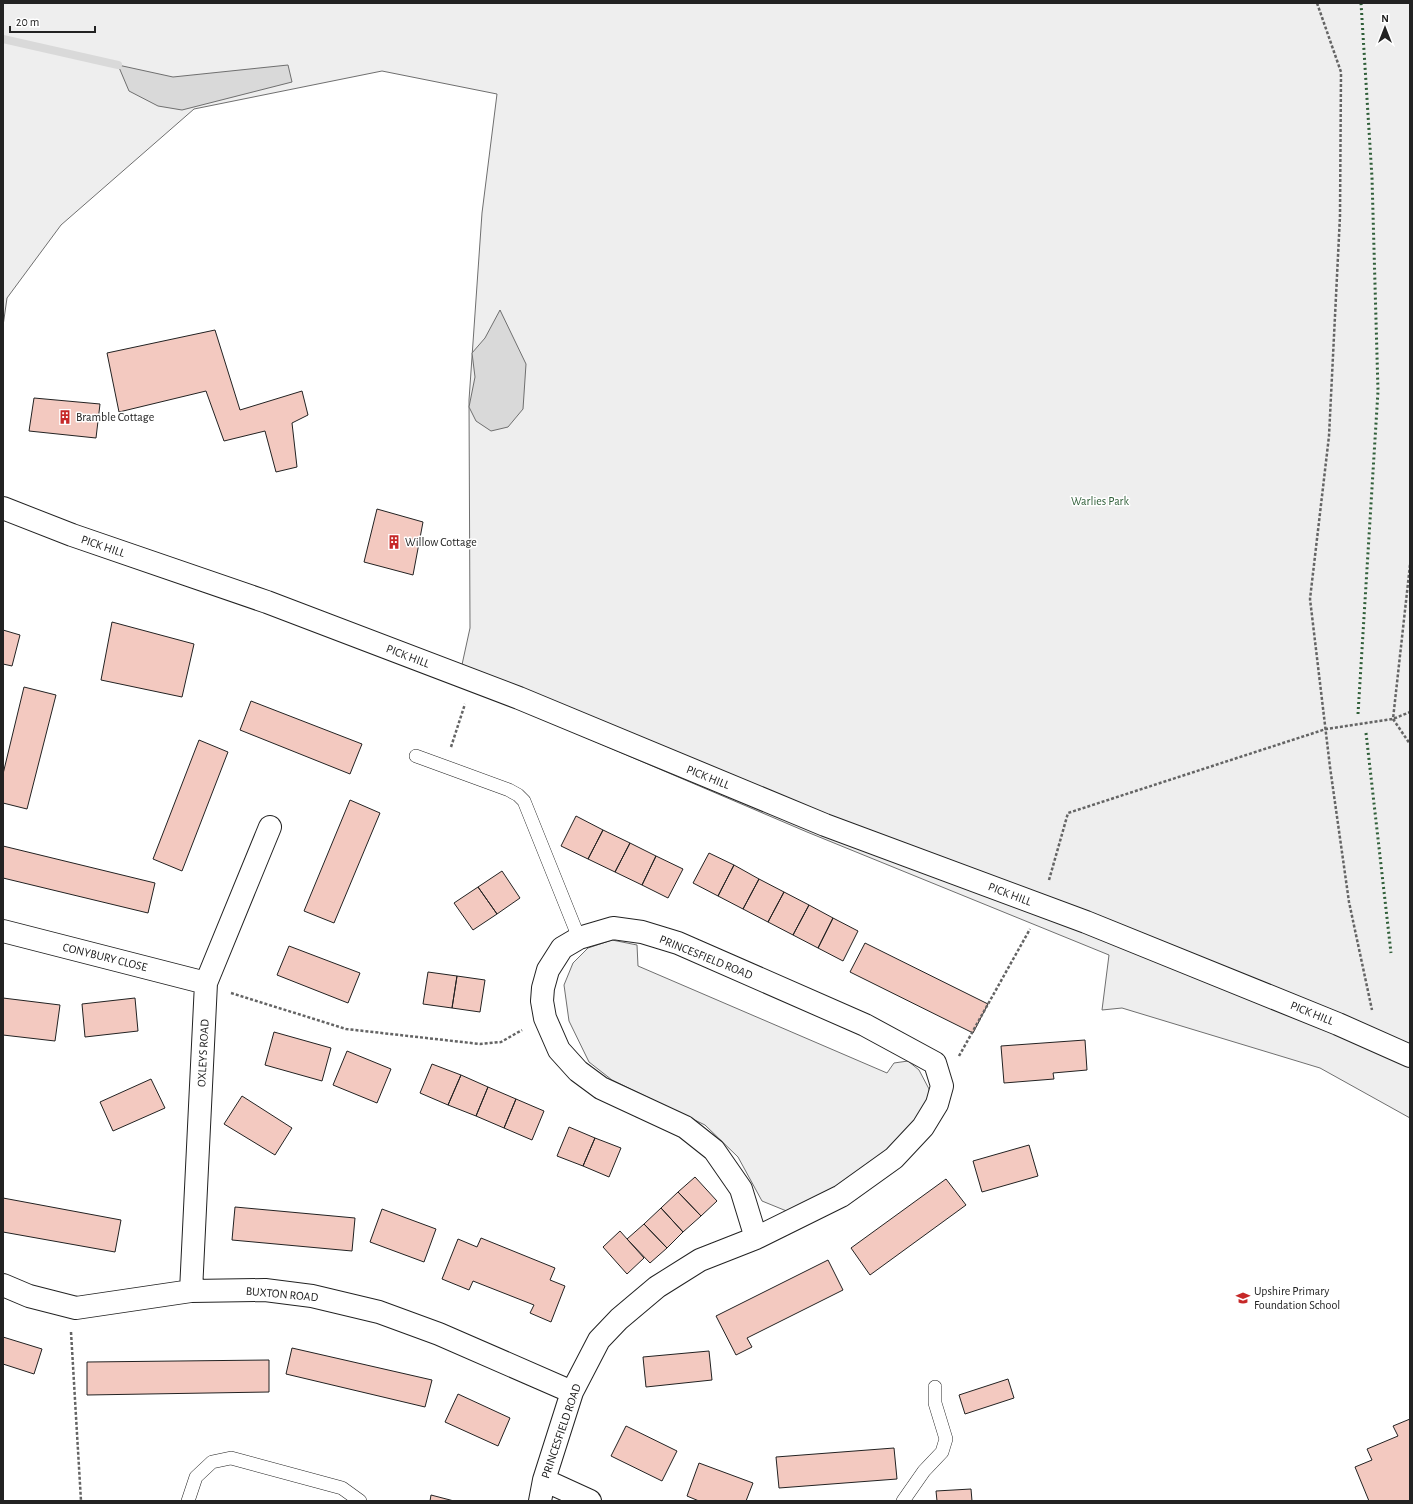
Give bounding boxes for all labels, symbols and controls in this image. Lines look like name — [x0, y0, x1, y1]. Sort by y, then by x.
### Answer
scale bar — [10, 8, 95, 34]
north arrow — [1365, 8, 1405, 48]
text: N — [1381, 13, 1389, 24]
text: 20 m — [16, 16, 39, 28]
building icon: Bramble Cottage — [57, 409, 73, 425]
place label: Bramble Cottage — [76, 411, 154, 423]
park label: Warlies Park — [1071, 495, 1129, 507]
street label: PICK HILL — [80, 533, 126, 559]
building icon: Willow Cottage — [386, 534, 402, 550]
place label: Willow Cottage — [405, 536, 477, 548]
street label: PICK HILL — [385, 642, 431, 670]
street label: PICK HILL — [685, 763, 731, 791]
street label: PICK HILL — [987, 880, 1033, 908]
street label: PRINCESFIELD ROAD — [658, 933, 755, 981]
street label: CONYBURY CLOSE — [61, 941, 149, 973]
street label: PICK HILL — [1289, 999, 1335, 1027]
street label: OXLEYS ROAD — [195, 1019, 211, 1087]
street label: BUXTON ROAD — [245, 1285, 319, 1303]
place label: Upshire Primary Foundation School — [1254, 1285, 1340, 1311]
school or university icon: Upshire Primary Foundation School — [1235, 1290, 1251, 1306]
street label: PRINCESFIELD ROAD — [539, 1382, 583, 1480]

